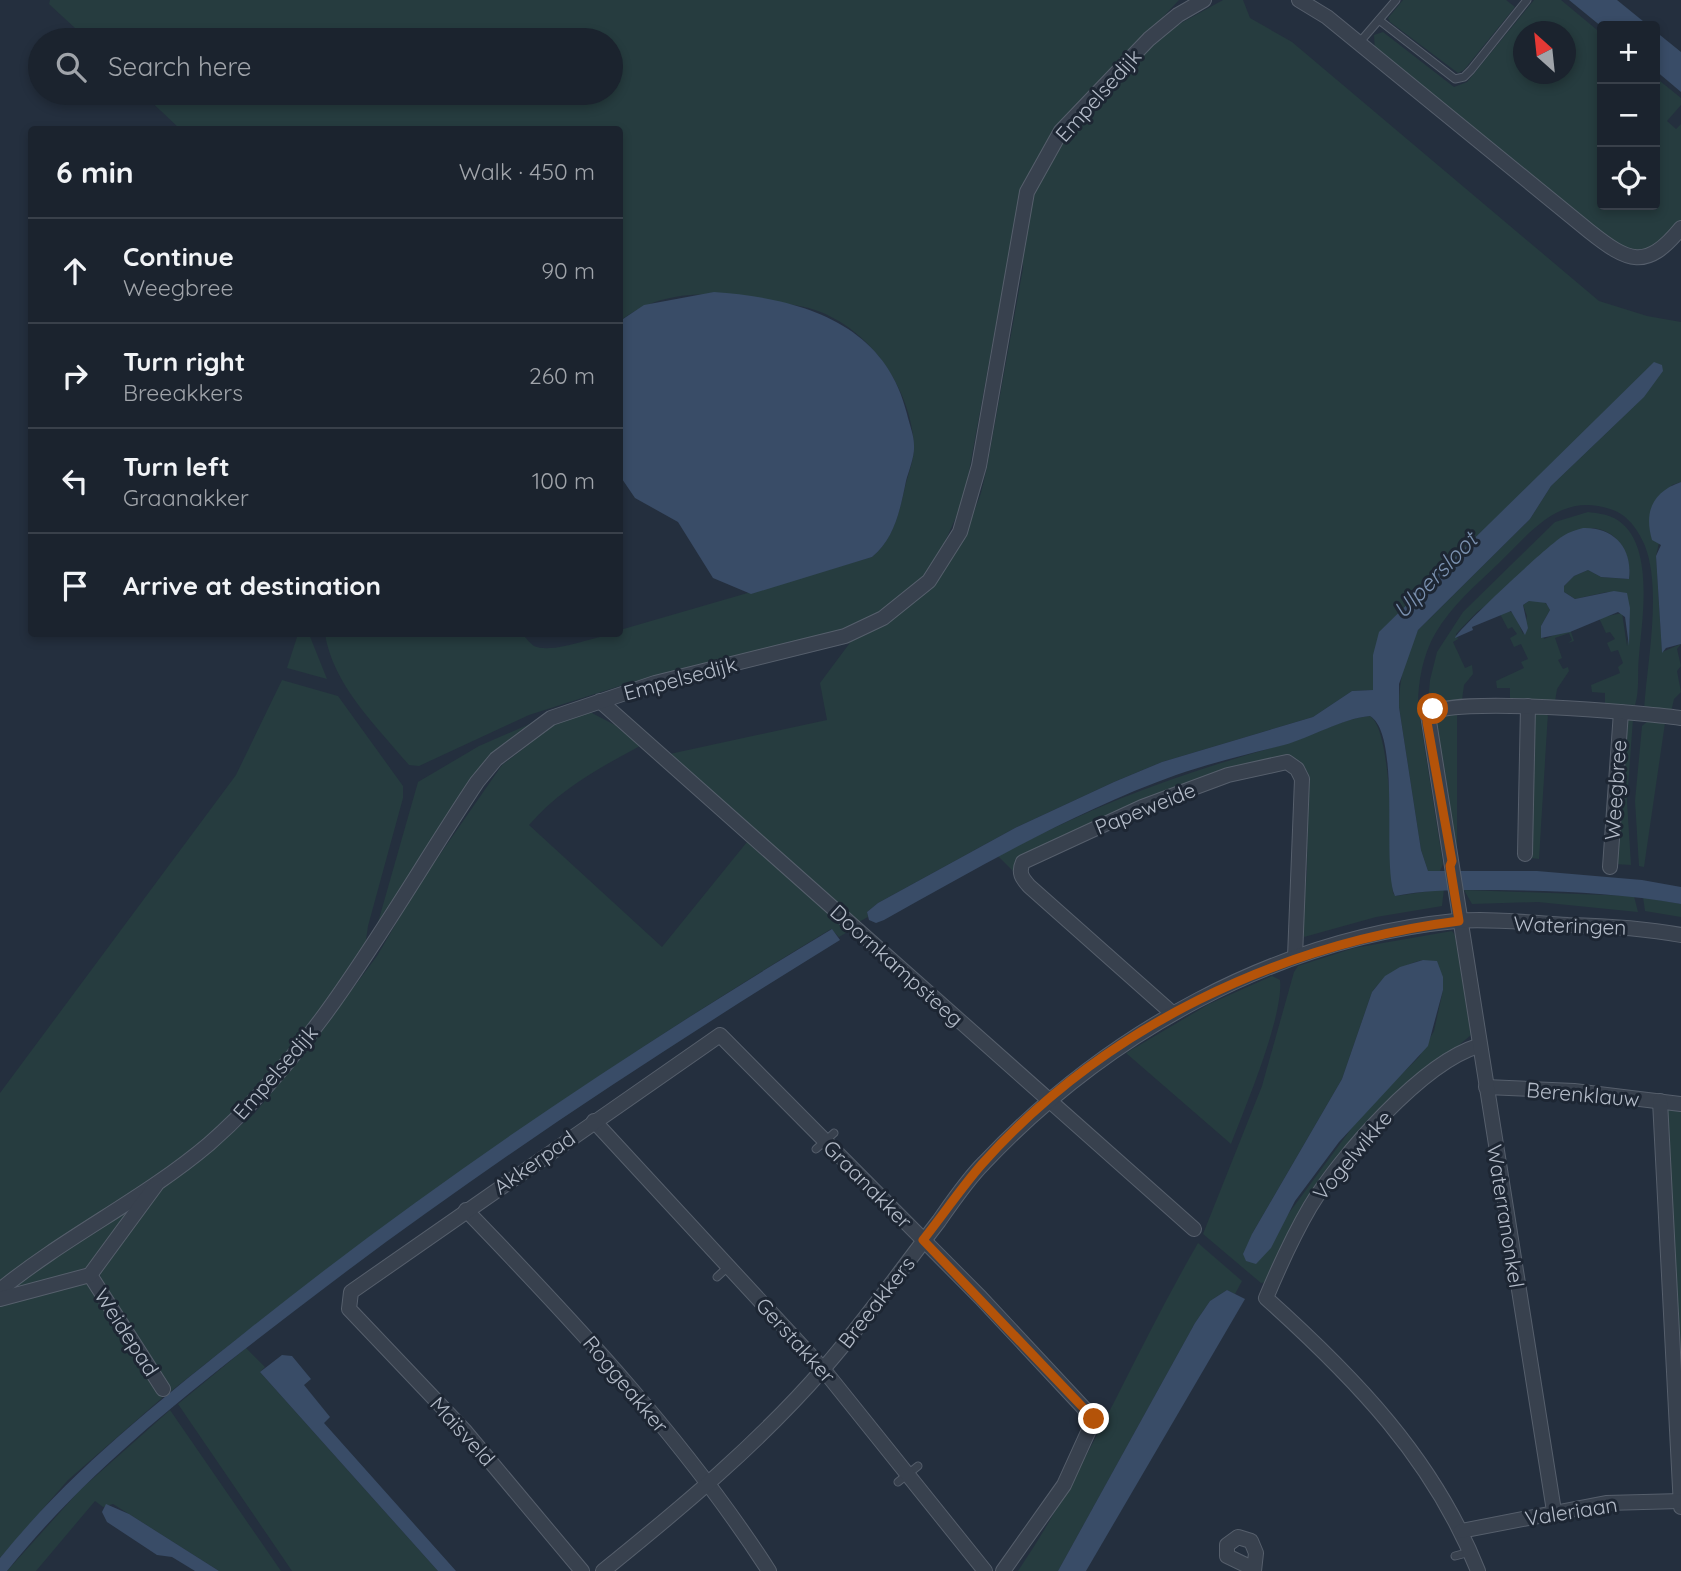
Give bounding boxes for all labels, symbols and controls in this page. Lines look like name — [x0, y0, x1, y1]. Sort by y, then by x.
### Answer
north arrow — [1513, 21, 1576, 84]
map controls — [1597, 21, 1660, 210]
button: + — [1597, 21, 1660, 84]
search box — [28, 28, 623, 105]
street label: Empelsedijk — [1049, 43, 1147, 147]
icon: search — [52, 48, 90, 86]
text: Search here — [108, 50, 252, 83]
button: − — [1597, 84, 1660, 147]
button: locate — [1597, 147, 1660, 210]
text: 6 min — [56, 153, 134, 191]
text: Walk · 450 m — [459, 157, 595, 186]
text: Continue — [123, 240, 234, 273]
icon: ahead — [56, 252, 94, 290]
text: 90 m — [541, 256, 595, 285]
text: Weegbree — [123, 273, 233, 302]
text: Turn right — [123, 345, 245, 378]
icon: right — [56, 357, 94, 395]
text: 260 m — [529, 361, 595, 390]
text: Breeakkers — [123, 378, 243, 407]
text: Turn left — [123, 450, 230, 483]
icon: left — [56, 462, 94, 500]
text: 100 m — [532, 466, 595, 495]
text: Graanakker — [123, 483, 249, 512]
water label: Ulpersloot — [1387, 524, 1485, 624]
icon: arrive — [56, 567, 94, 605]
text: Arrive at destination — [123, 569, 381, 602]
street label: Empelsedijk — [620, 650, 740, 706]
route start — [1417, 693, 1448, 724]
street label: Weegbree — [1599, 739, 1631, 841]
street label: Papeweide — [1091, 776, 1199, 840]
street label: Doornkampsteeg — [825, 898, 969, 1032]
street label: Wateringen — [1513, 910, 1627, 940]
street label: Empelsedijk — [227, 1020, 323, 1124]
street label: Berenklauw — [1525, 1076, 1641, 1112]
street label: Vogelwikke — [1307, 1105, 1397, 1205]
street label: Akkerpad — [488, 1125, 580, 1199]
street label: Graanakker — [818, 1134, 918, 1234]
street label: Waterranonkel — [1482, 1142, 1530, 1290]
street label: Breeakkers — [832, 1251, 920, 1353]
street label: Weidepad — [89, 1283, 165, 1381]
street label: Gerstakker — [751, 1292, 841, 1388]
street label: Roggeakker — [578, 1330, 674, 1438]
street label: Maïsveld — [425, 1391, 501, 1471]
route end — [1078, 1403, 1109, 1434]
street label: Valeriaan — [1523, 1491, 1619, 1531]

